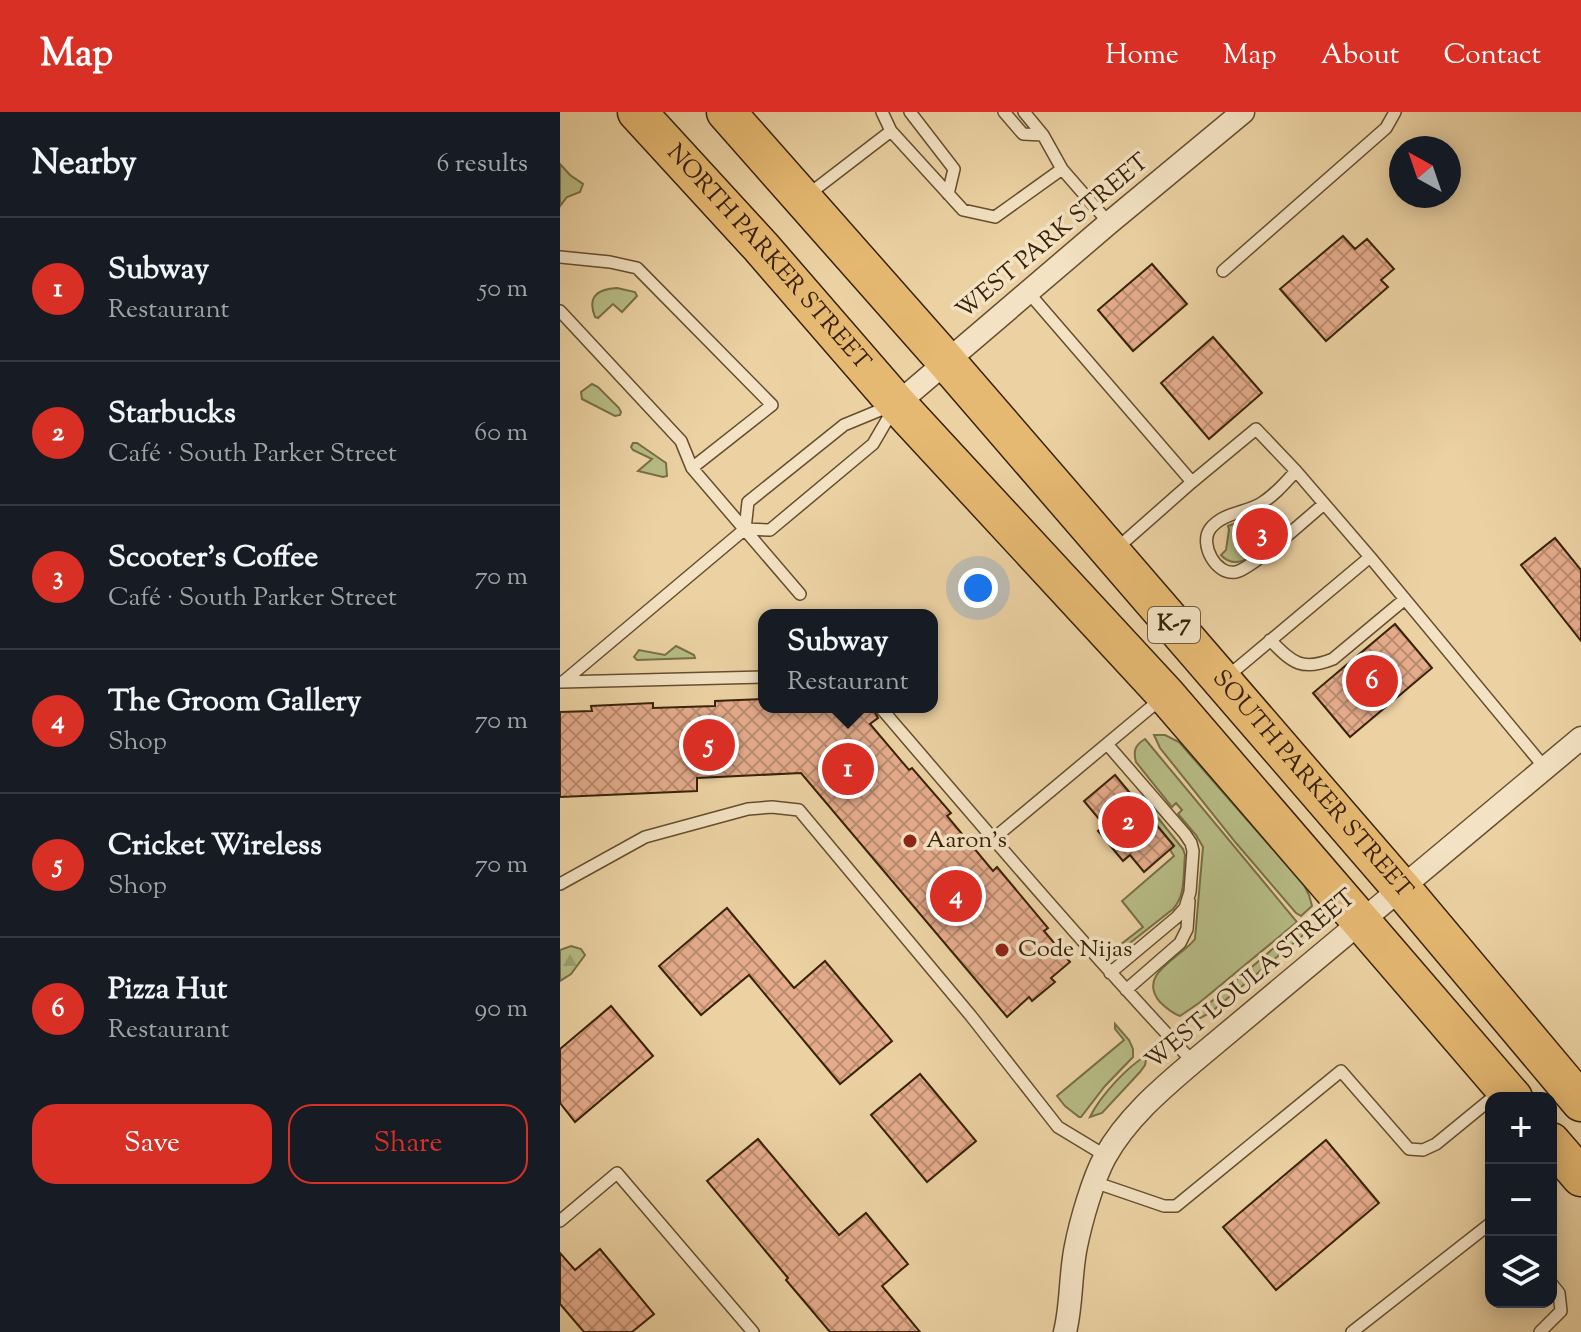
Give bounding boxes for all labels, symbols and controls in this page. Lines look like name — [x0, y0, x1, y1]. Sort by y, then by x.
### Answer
text: Map — [40, 29, 113, 83]
text: Home — [1105, 36, 1179, 76]
text: Map — [1223, 36, 1277, 76]
text: About — [1321, 36, 1399, 76]
text: Contact — [1443, 36, 1541, 76]
north arrow — [1389, 136, 1461, 208]
street label: NORTH PARKER STREET — [658, 137, 878, 378]
text: Nearby — [32, 140, 137, 189]
text: 6 results — [436, 146, 528, 183]
street label: WEST PARK STREET — [949, 146, 1157, 328]
text: Subway — [108, 249, 209, 292]
text: 1 — [54, 271, 62, 308]
text: 50 m — [478, 271, 528, 308]
text: Restaurant — [108, 292, 229, 329]
text: Starbucks — [108, 393, 236, 436]
text: 2 — [52, 415, 64, 452]
text: 60 m — [474, 415, 528, 452]
text: Café · South Parker Street — [108, 436, 397, 473]
pin: 3 — [1236, 504, 1288, 564]
text: Scooter's Coffee — [108, 537, 318, 580]
text: 3 — [53, 559, 63, 596]
text: 70 m — [475, 559, 528, 596]
your location — [958, 568, 998, 608]
text: Café · South Parker Street — [108, 580, 397, 617]
road number: K-7 — [1148, 607, 1200, 643]
popup — [758, 609, 938, 713]
text: Subway — [787, 621, 888, 664]
pin: 6 — [1346, 651, 1398, 711]
street label: SOUTH PARKER STREET — [1204, 663, 1420, 906]
text: Restaurant — [787, 664, 909, 701]
text: The Groom Gallery — [108, 681, 362, 724]
text: 4 — [51, 703, 65, 740]
text: 70 m — [475, 703, 528, 740]
pin: 5 — [683, 715, 735, 775]
text: Shop — [108, 724, 167, 761]
pin: 1 — [822, 739, 874, 799]
pin: 2 — [1102, 792, 1154, 852]
place label: Aaron's — [926, 824, 1007, 858]
text: Cricket Wireless — [108, 825, 322, 868]
marker: Aaron's — [901, 832, 919, 850]
text: 5 — [54, 847, 62, 884]
text: 70 m — [475, 847, 528, 884]
pin: 4 — [930, 866, 982, 926]
text: Shop — [108, 868, 167, 905]
street label: WEST LOULA STREET — [1138, 882, 1364, 1078]
place label: Code Nijas — [1018, 933, 1132, 967]
marker: Code Nijas — [993, 941, 1011, 959]
text: Pizza Hut — [108, 969, 227, 1012]
text: 6 — [52, 991, 64, 1028]
text: 90 m — [475, 991, 528, 1028]
text: Restaurant — [108, 1012, 229, 1049]
map controls — [1485, 1092, 1557, 1308]
button: + — [1485, 1092, 1557, 1164]
button: Save — [32, 1104, 272, 1184]
button: Share — [288, 1104, 528, 1184]
button: − — [1485, 1164, 1557, 1236]
button: layers — [1485, 1236, 1557, 1308]

